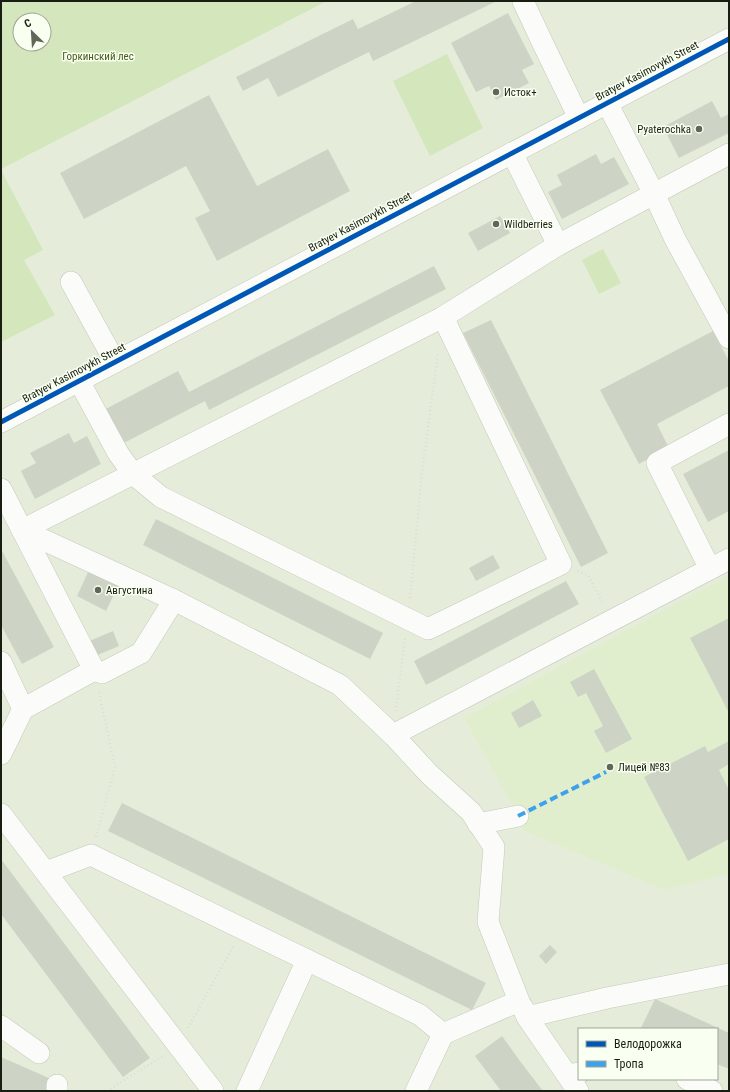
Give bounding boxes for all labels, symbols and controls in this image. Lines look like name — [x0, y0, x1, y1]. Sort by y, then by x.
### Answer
north arrow — [12, 12, 52, 52]
text: С — [22, 16, 34, 31]
street label: Bratyev Kasimovykh Street — [593, 38, 701, 104]
park label: Горкинский лес — [62, 50, 134, 63]
place label: Исток+ — [504, 86, 537, 99]
marker: Исток+ — [491, 87, 501, 97]
place label: Pyaterochka — [637, 123, 691, 136]
marker: Pyaterochka — [694, 124, 704, 134]
street label: Bratyev Kasimovykh Street — [306, 189, 414, 255]
place label: Wildberries — [504, 218, 553, 231]
marker: Wildberries — [491, 219, 501, 229]
street label: Bratyev Kasimovykh Street — [20, 340, 128, 406]
place label: Августина — [106, 584, 153, 597]
marker: Августина — [93, 585, 103, 595]
place label: Лицей №83 — [618, 761, 670, 774]
marker: Лицей №83 — [605, 762, 615, 772]
legend — [578, 1028, 718, 1080]
text: Велодорожка — [614, 1037, 682, 1051]
text: Тропа — [614, 1057, 644, 1071]

